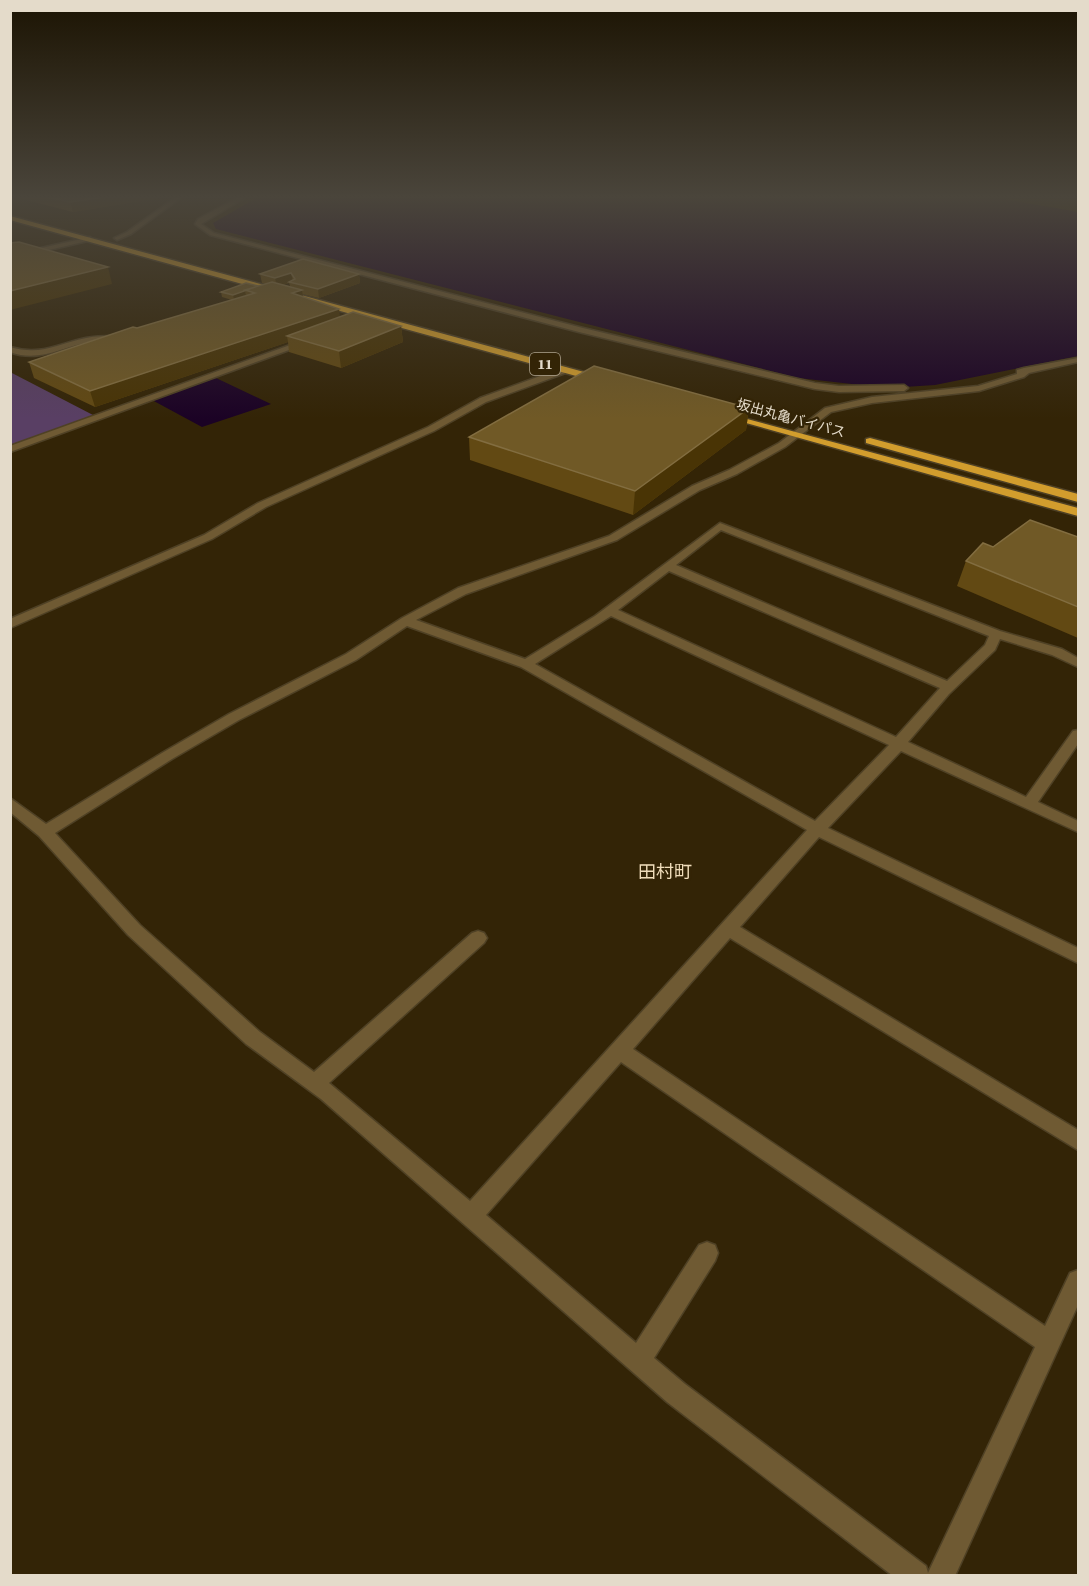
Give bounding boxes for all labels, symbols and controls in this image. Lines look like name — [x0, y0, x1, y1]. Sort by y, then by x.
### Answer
road number: 11 — [530, 353, 560, 375]
street label: 坂出丸亀バイパス — [734, 394, 848, 442]
district label: 田村町 — [638, 859, 692, 884]

